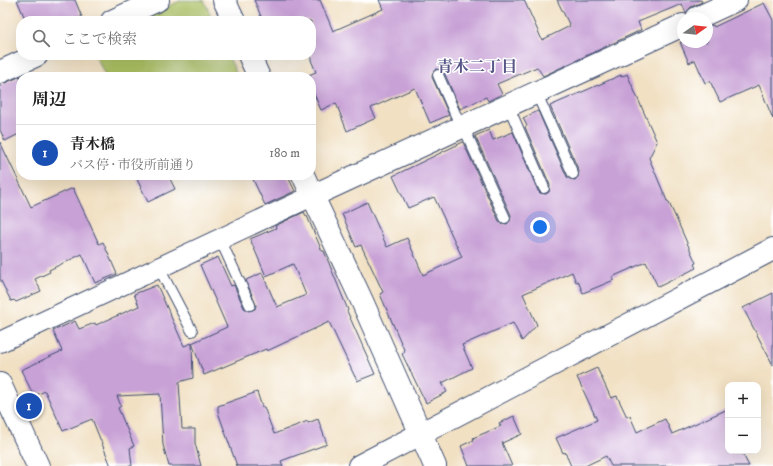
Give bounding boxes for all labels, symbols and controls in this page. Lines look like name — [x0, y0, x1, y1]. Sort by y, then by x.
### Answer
north arrow — [677, 12, 713, 48]
search box — [16, 16, 316, 60]
icon: search — [30, 27, 52, 49]
text: ここで検索 — [62, 30, 137, 49]
district label: 青木二丁目 — [437, 57, 517, 77]
text: 周辺 — [32, 89, 66, 111]
text: 青木橋 — [70, 135, 115, 154]
text: 1 — [43, 145, 47, 161]
text: 180 m — [269, 145, 300, 161]
text: バス停 · 市役所前通り — [70, 157, 196, 173]
your location — [530, 217, 550, 237]
map controls — [725, 382, 761, 454]
button: + — [725, 382, 761, 418]
pin: 1 — [16, 391, 42, 421]
button: − — [725, 418, 761, 454]

